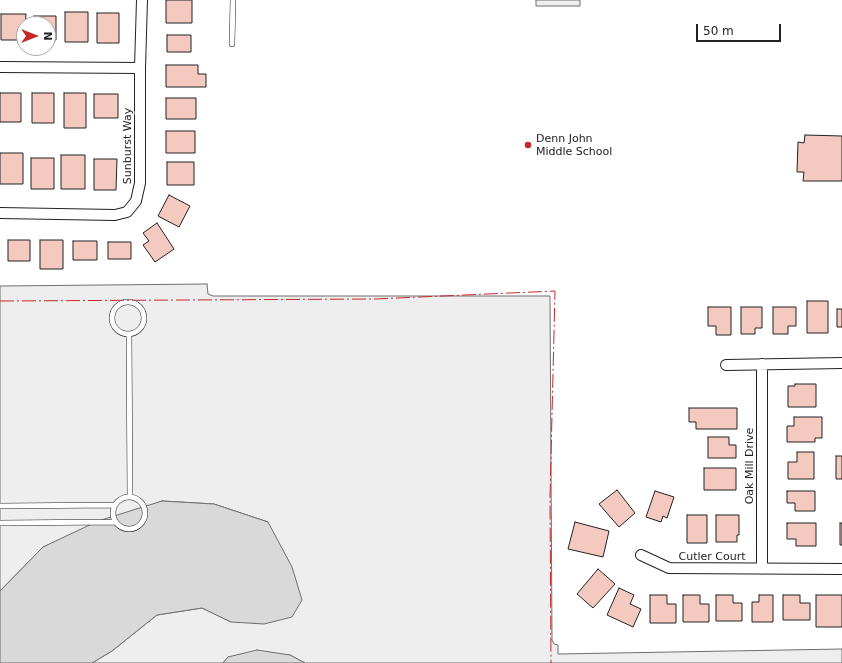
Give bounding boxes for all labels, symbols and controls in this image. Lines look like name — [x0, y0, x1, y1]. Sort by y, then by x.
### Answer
north arrow — [16, 16, 56, 56]
scale bar — [698, 16, 783, 42]
text: 50 m — [703, 24, 734, 38]
text: N — [41, 31, 54, 41]
street label: Sunburst Way — [121, 108, 135, 184]
place label: Denn John Middle School — [536, 132, 612, 158]
marker: Denn John Middle School — [523, 140, 533, 150]
street label: Oak Mill Drive — [743, 428, 757, 504]
street label: Cutler Court — [678, 550, 746, 564]

